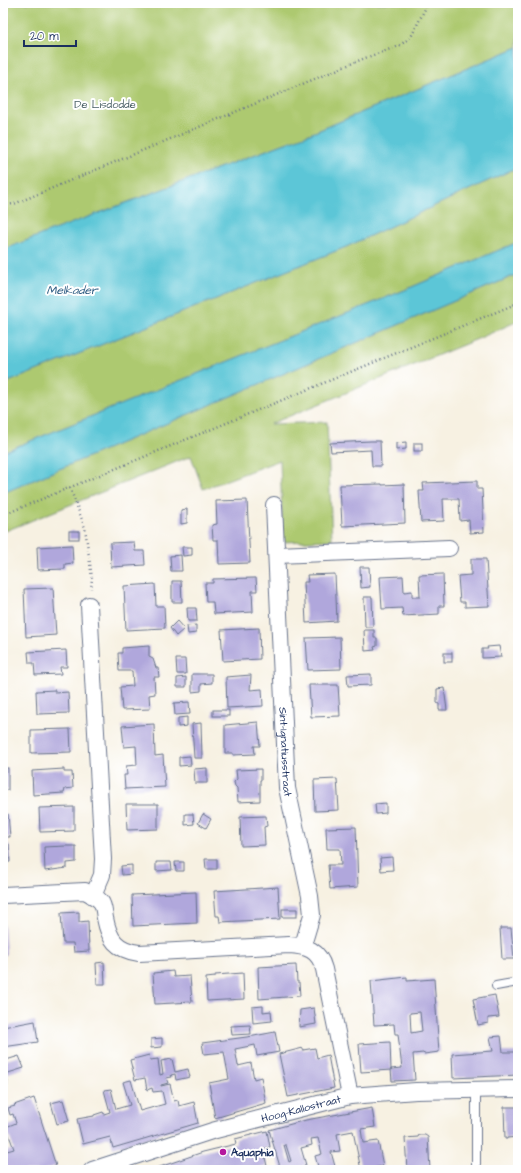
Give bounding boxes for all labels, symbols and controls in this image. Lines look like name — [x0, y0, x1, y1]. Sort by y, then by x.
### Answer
scale bar — [24, 22, 76, 48]
text: 20 m — [30, 28, 59, 45]
park label: De Lisdodde — [74, 97, 136, 112]
water label: Melkader — [46, 282, 99, 299]
street label: Sint-Ignatiusstraat — [275, 707, 296, 798]
street label: Hoog-Kallostraat — [260, 1091, 343, 1126]
place label: Aquaphia — [231, 1145, 274, 1161]
marker: Aquaphia — [218, 1147, 228, 1157]

